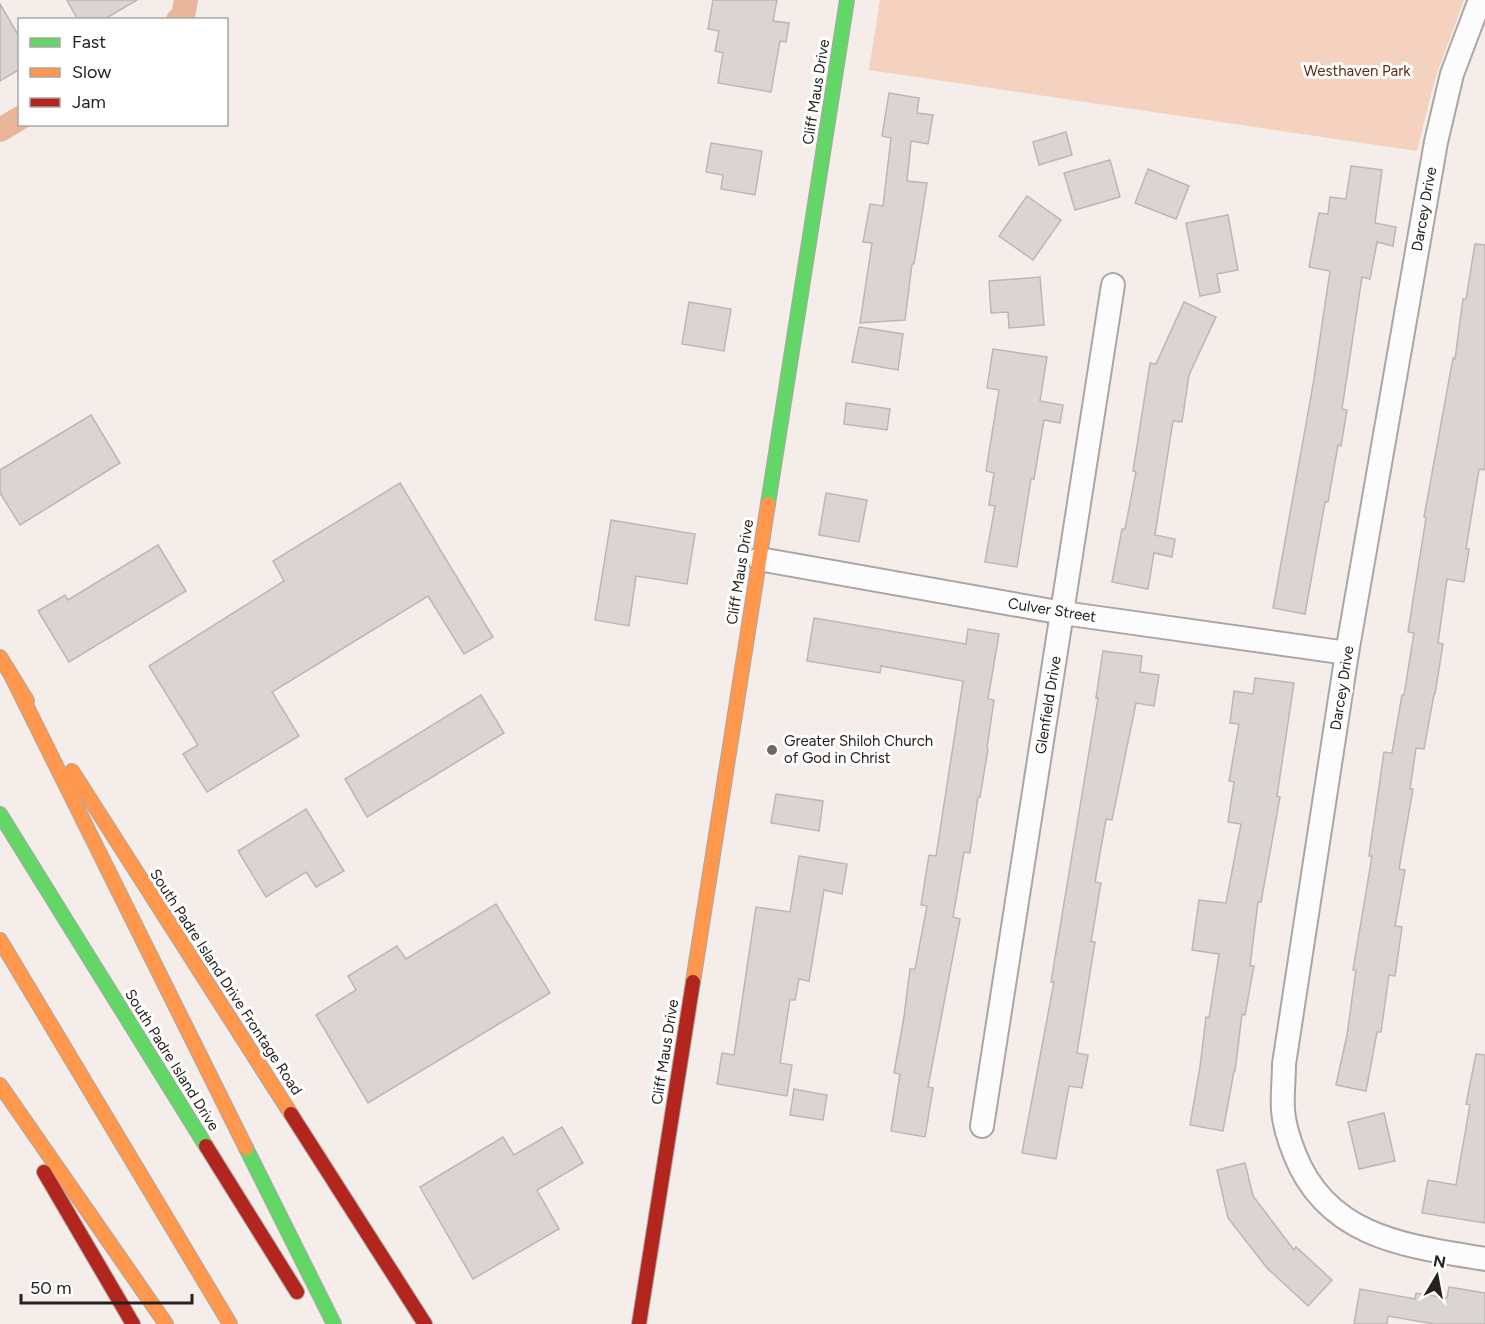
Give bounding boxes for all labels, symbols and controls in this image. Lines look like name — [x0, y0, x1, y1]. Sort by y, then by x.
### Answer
legend — [18, 18, 228, 126]
text: Fast — [72, 31, 106, 53]
street label: Cliff Maus Drive — [799, 38, 833, 146]
text: Slow — [72, 61, 111, 83]
park label: Westhaven Park — [1304, 62, 1411, 80]
text: Jam — [72, 91, 106, 113]
street label: Darcey Drive — [1408, 165, 1440, 253]
street label: Cliff Maus Drive — [723, 518, 757, 626]
street label: Culver Street — [1007, 594, 1098, 626]
street label: Darcey Drive — [1326, 644, 1358, 732]
street label: Glenfield Drive — [1031, 655, 1065, 755]
place label: Greater Shiloh Church of God in Christ — [784, 732, 933, 767]
marker: Greater Shiloh Church of God in Christ — [765, 743, 779, 757]
street label: South Padre Island Drive Frontage Road — [146, 866, 306, 1098]
street label: South Padre Island Drive — [121, 986, 223, 1134]
street label: Cliff Maus Drive — [648, 998, 682, 1106]
north arrow — [1407, 1246, 1467, 1306]
text: N — [1432, 1251, 1447, 1272]
scale bar — [21, 1267, 192, 1305]
text: 50 m — [30, 1277, 72, 1299]

